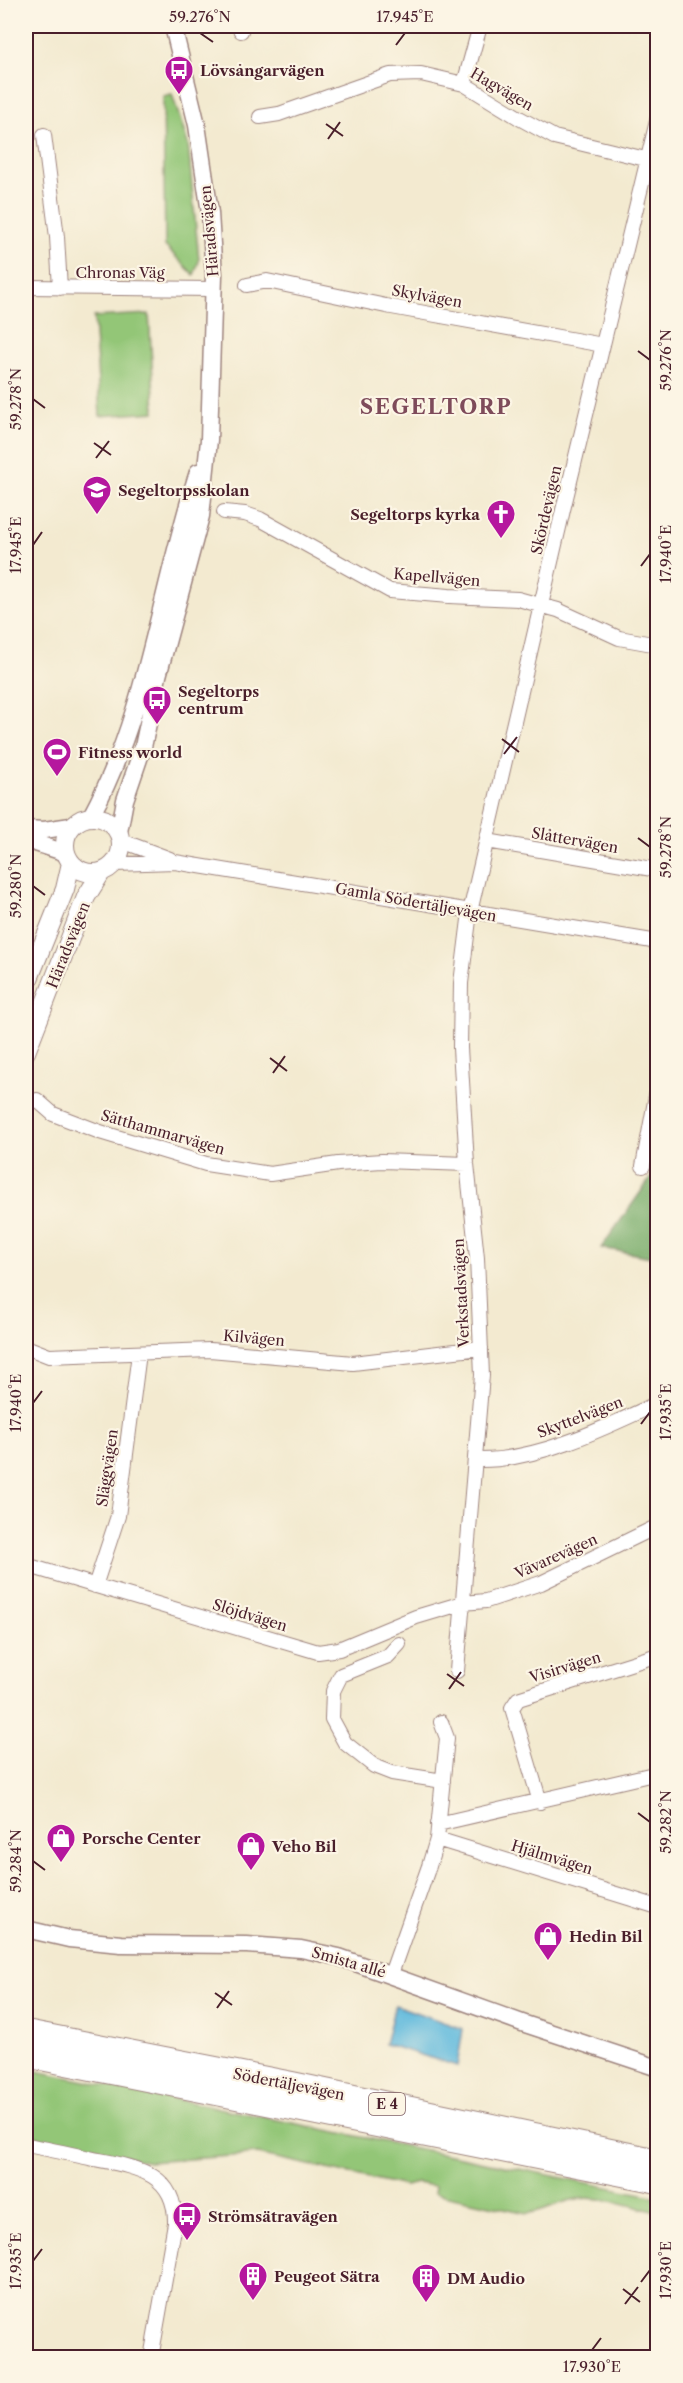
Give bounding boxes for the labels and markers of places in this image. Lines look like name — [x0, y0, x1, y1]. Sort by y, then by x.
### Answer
bus stop icon: Lövsångarvägen — [163, 54, 195, 96]
place label: Lövsångarvägen — [200, 61, 325, 80]
school or university icon: Segeltorpsskolan — [81, 474, 113, 516]
place label: Segeltorpsskolan — [118, 481, 250, 500]
church icon: Segeltorps kyrka — [485, 498, 517, 540]
place label: Segeltorps kyrka — [350, 505, 480, 524]
place label: Segeltorps centrum — [178, 682, 259, 718]
bus stop icon: Segeltorps centrum — [141, 684, 173, 726]
sports icon: Fitness world — [41, 736, 73, 778]
place label: Fitness world — [78, 743, 182, 762]
shop icon: Porsche Center — [45, 1822, 77, 1864]
place label: Porsche Center — [82, 1829, 201, 1848]
shop icon: Veho Bil — [235, 1830, 267, 1872]
place label: Veho Bil — [271, 1837, 337, 1856]
shop icon: Hedin Bil — [532, 1920, 564, 1962]
place label: Hedin Bil — [569, 1927, 643, 1946]
bus stop icon: Strömsätravägen — [171, 2200, 203, 2242]
place label: Strömsätravägen — [208, 2207, 339, 2226]
building icon: Peugeot Sätra — [237, 2260, 269, 2302]
building icon: DM Audio — [410, 2262, 442, 2304]
place label: Peugeot Sätra — [274, 2267, 380, 2286]
place label: DM Audio — [447, 2269, 525, 2288]

